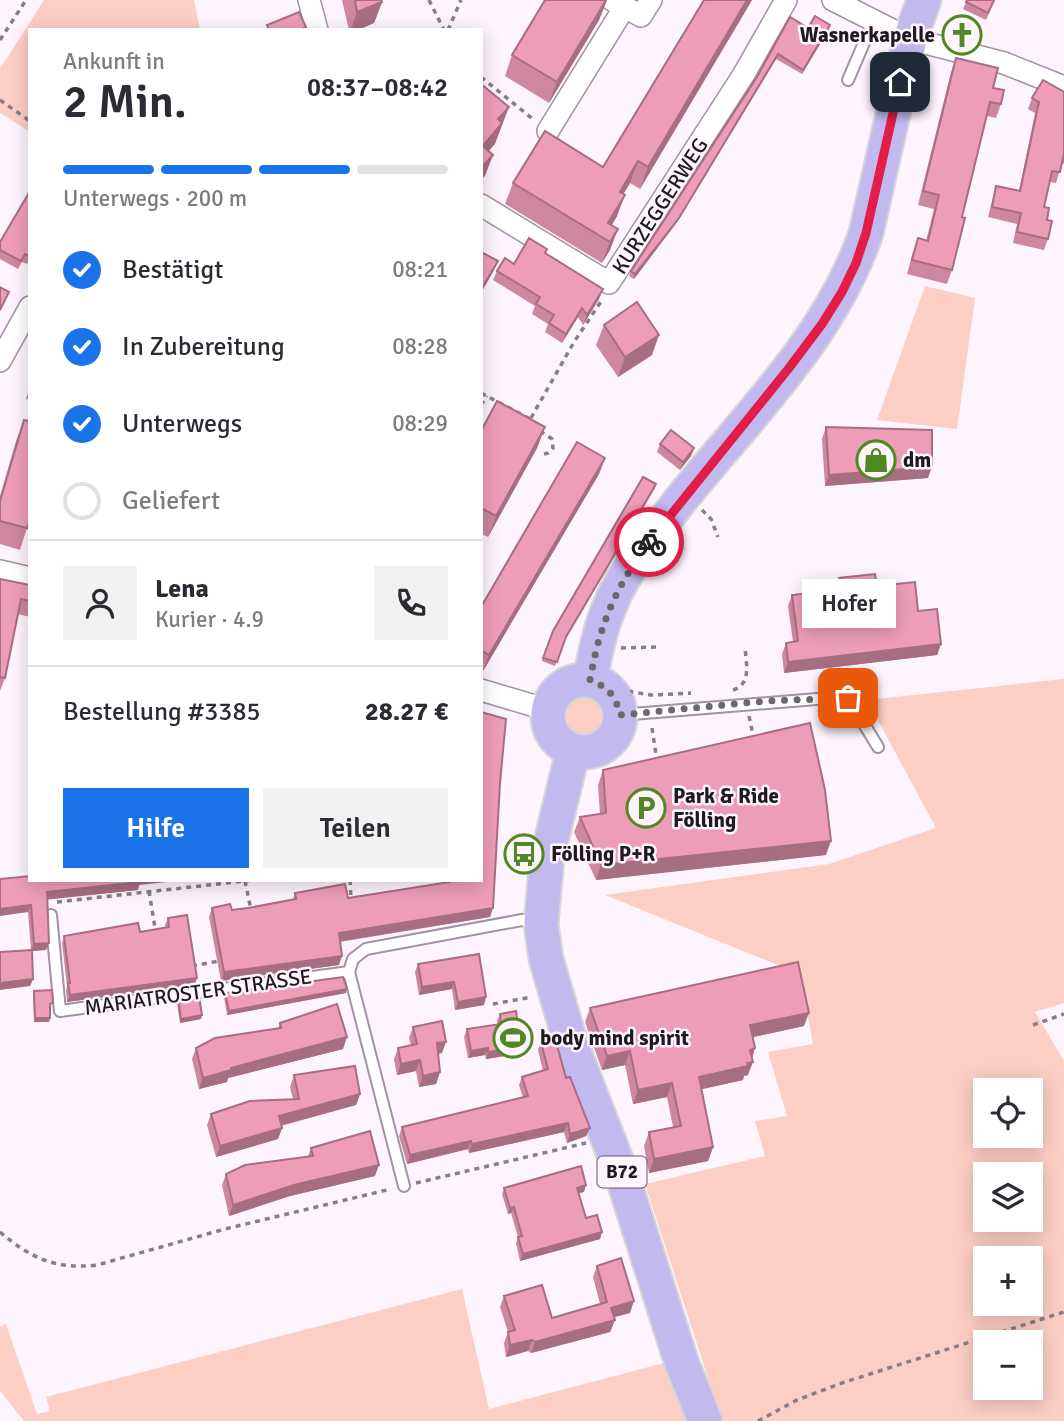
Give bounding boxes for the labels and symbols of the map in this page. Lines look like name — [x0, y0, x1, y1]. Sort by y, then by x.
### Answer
church icon: Wasnerkapelle — [941, 14, 983, 56]
place label: Wasnerkapelle — [800, 22, 935, 48]
pin — [870, 52, 930, 112]
street label: KURZEGGERWEG — [606, 133, 714, 279]
shop icon: dm — [855, 439, 897, 481]
place label: dm — [903, 447, 931, 473]
courier — [614, 507, 684, 577]
callout: Hofer — [801, 579, 895, 628]
pin — [818, 668, 878, 728]
place label: Park & Ride Fölling — [673, 783, 779, 833]
parking icon: Park & Ride Fölling — [625, 787, 667, 829]
bus stop icon: Fölling P+R — [503, 833, 545, 875]
place label: Fölling P+R — [551, 841, 655, 867]
street label: MARIATROSTER STRASSE — [83, 963, 313, 1021]
sports icon: body mind spirit — [492, 1017, 534, 1059]
place label: body mind spirit — [540, 1025, 689, 1051]
road number: B72 — [598, 1156, 646, 1188]

